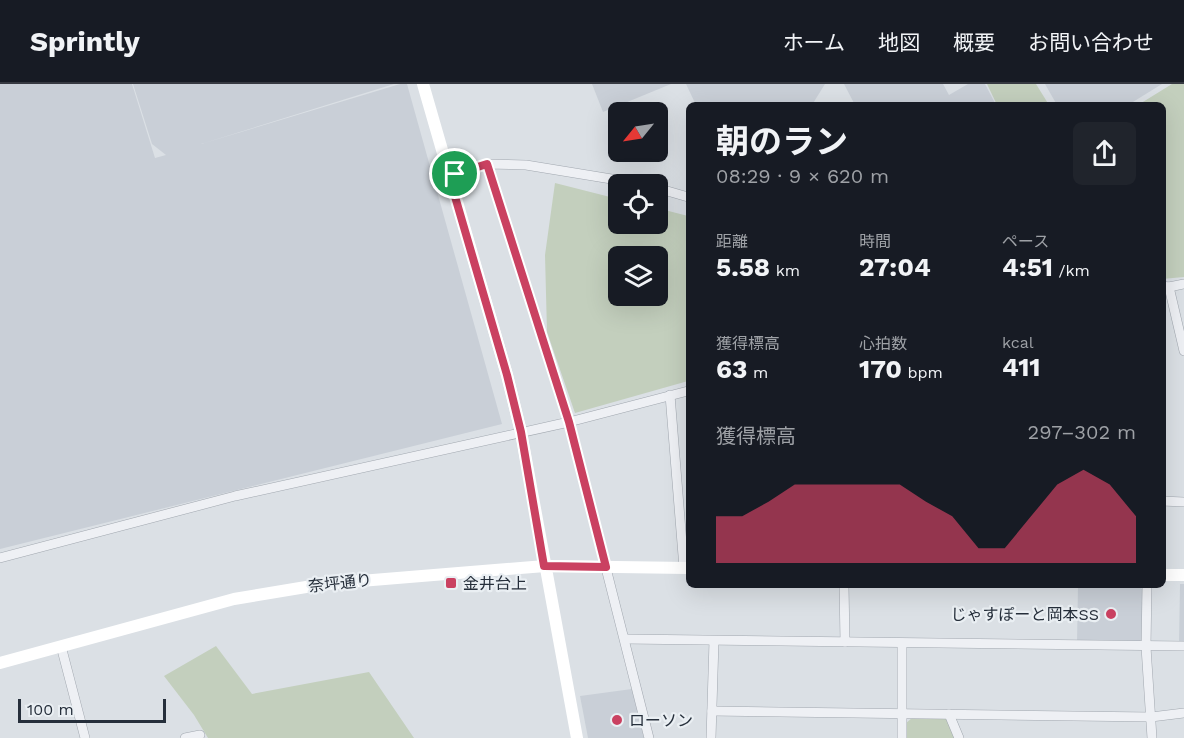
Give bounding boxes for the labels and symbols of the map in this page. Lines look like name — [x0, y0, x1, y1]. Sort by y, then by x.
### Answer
north arrow — [608, 102, 668, 162]
pin — [429, 148, 480, 199]
street label: 奈坪通り — [307, 570, 373, 596]
place label: 金井台上 — [463, 574, 527, 593]
marker: 金井台上 — [444, 576, 458, 590]
place label: じゃすぽーと岡本SS — [950, 605, 1099, 624]
marker: じゃすぽーと岡本SS — [1104, 607, 1118, 621]
scale bar — [18, 696, 166, 724]
place label: ローソン — [629, 711, 693, 730]
marker: ローソン — [610, 713, 624, 727]

